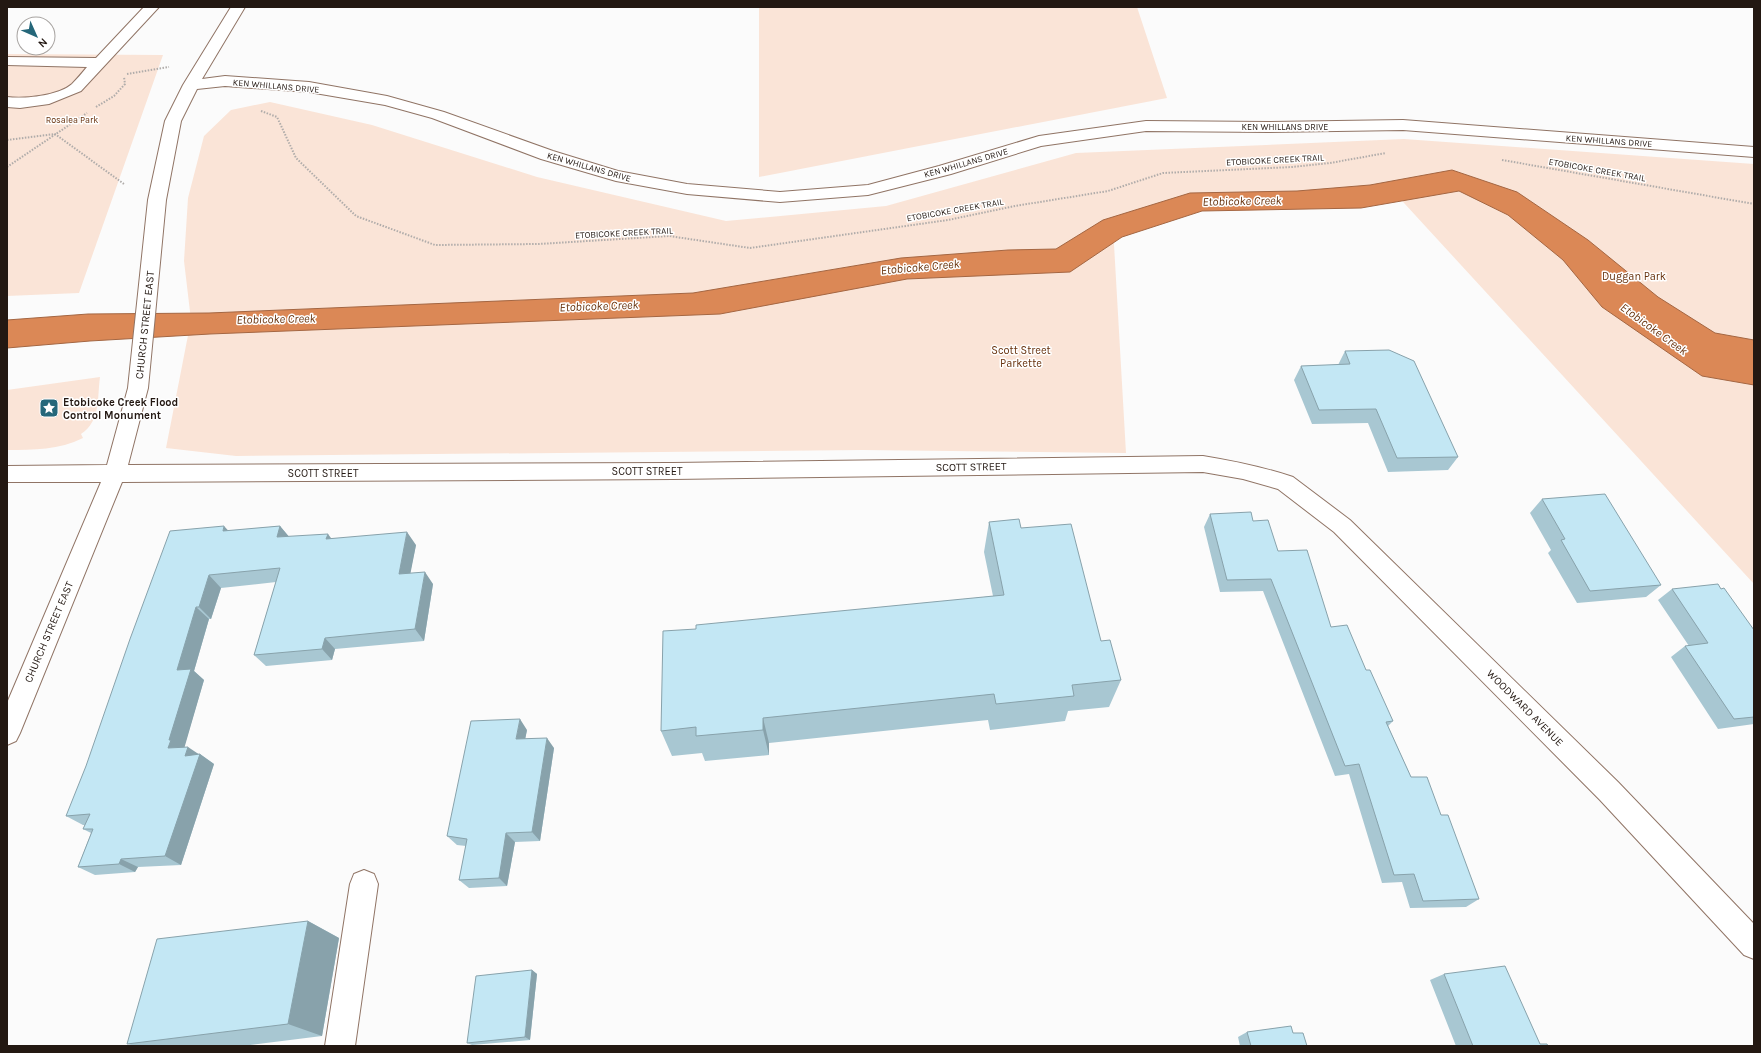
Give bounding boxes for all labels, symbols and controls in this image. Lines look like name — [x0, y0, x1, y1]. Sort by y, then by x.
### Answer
north arrow — [16, 16, 56, 56]
text: N — [35, 35, 50, 50]
street label: KEN WHILLANS DRIVE — [232, 77, 320, 95]
park label: Rosalea Park — [46, 115, 98, 125]
street label: KEN WHILLANS DRIVE — [1242, 122, 1328, 132]
street label: KEN WHILLANS DRIVE — [1565, 133, 1653, 149]
street label: KEN WHILLANS DRIVE — [923, 146, 1009, 180]
street label: KEN WHILLANS DRIVE — [546, 150, 632, 184]
street label: ETOBICOKE CREEK TRAIL — [1226, 152, 1325, 168]
street label: ETOBICOKE CREEK TRAIL — [1548, 157, 1647, 184]
water label: Etobicoke Creek — [1202, 193, 1283, 209]
street label: ETOBICOKE CREEK TRAIL — [906, 196, 1005, 223]
street label: ETOBICOKE CREEK TRAIL — [575, 225, 674, 241]
water label: Etobicoke Creek — [880, 256, 961, 277]
street label: CHURCH STREET EAST — [133, 270, 157, 380]
park label: Duggan Park — [1602, 270, 1666, 283]
water label: Etobicoke Creek — [559, 298, 640, 314]
water label: Etobicoke Creek — [1618, 300, 1691, 358]
water label: Etobicoke Creek — [236, 311, 317, 327]
park label: Scott Street Parkette — [991, 344, 1051, 370]
place label: Etobicoke Creek Flood Control Monument — [63, 396, 178, 422]
place icon: Etobicoke Creek Flood Control Monument — [38, 397, 60, 419]
street label: SCOTT STREET — [935, 460, 1007, 474]
street label: SCOTT STREET — [612, 465, 683, 478]
street label: SCOTT STREET — [288, 467, 359, 480]
street label: CHURCH STREET EAST — [22, 579, 76, 685]
street label: WOODWARD AVENUE — [1484, 667, 1566, 749]

